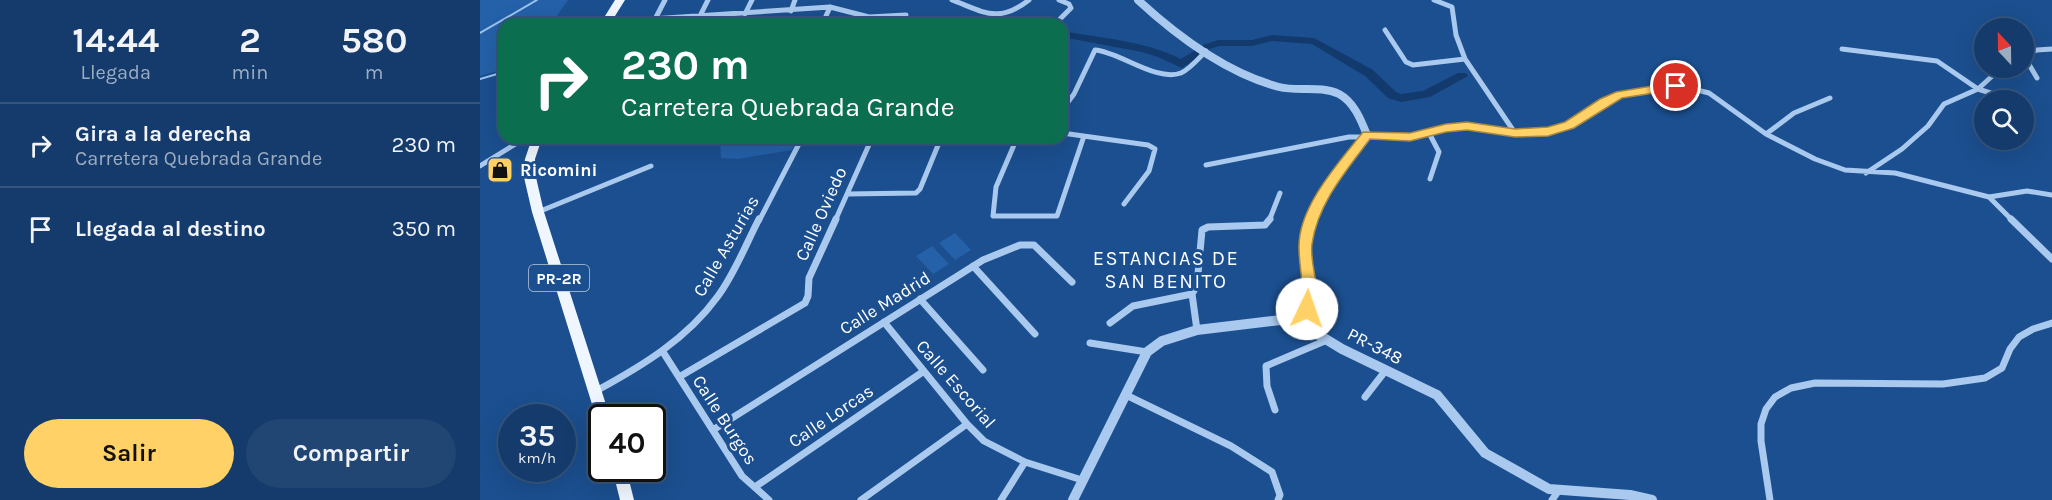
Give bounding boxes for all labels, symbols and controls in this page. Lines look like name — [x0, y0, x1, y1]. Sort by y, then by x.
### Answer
north arrow — [1974, 18, 2034, 78]
map controls — [1974, 18, 2034, 150]
text: 14:44 — [72, 19, 159, 61]
text: 2 — [239, 19, 261, 61]
text: 580 — [341, 19, 408, 61]
text: 230 m — [621, 40, 750, 90]
icon: right — [522, 42, 600, 120]
pin — [1650, 60, 1701, 111]
text: Llegada — [81, 61, 151, 84]
text: min — [232, 61, 268, 84]
text: m — [365, 61, 383, 84]
icon: arrive — [1659, 69, 1692, 102]
button: search — [1974, 90, 2034, 150]
text: Carretera Quebrada Grande — [621, 91, 955, 123]
text: Gira a la derecha — [75, 121, 251, 147]
icon: right — [24, 129, 57, 162]
text: 230 m — [391, 132, 456, 158]
text: Carretera Quebrada Grande — [75, 147, 322, 170]
shop icon: Ricomini — [485, 155, 515, 185]
place label: Ricomini — [520, 159, 597, 181]
street label: Calle Oviedo — [791, 164, 851, 264]
street label: Calle Asturias — [688, 191, 764, 301]
icon: arrive — [24, 213, 57, 246]
text: Llegada al destino — [75, 216, 266, 242]
text: 350 m — [392, 216, 456, 242]
district label: ESTANCIAS DE SAN BENITO — [1093, 247, 1239, 293]
road number: PR-2R — [529, 265, 589, 291]
street label: Calle Madrid — [836, 266, 934, 340]
position arrow — [1275, 277, 1339, 341]
street label: PR-348 — [1344, 323, 1406, 369]
street label: Calle Escorial — [912, 335, 1000, 433]
street label: Calle Burgos — [688, 371, 762, 469]
street label: Calle Lorcas — [784, 379, 878, 453]
speed limit sign: 40 — [588, 404, 666, 482]
text: 35 — [519, 418, 555, 454]
button: Salir — [24, 419, 234, 488]
button: Compartir — [246, 419, 456, 488]
text: km/h — [518, 449, 556, 467]

